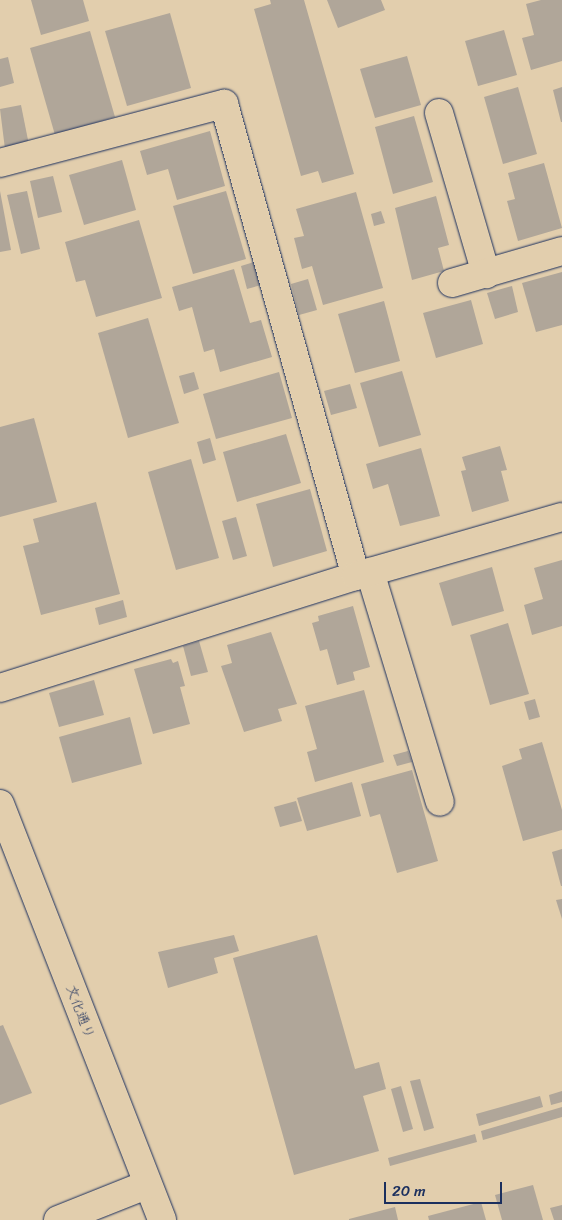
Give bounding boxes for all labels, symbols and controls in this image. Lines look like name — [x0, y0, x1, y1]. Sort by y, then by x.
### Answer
street label: 文化通り — [62, 983, 98, 1041]
scale bar — [387, 1172, 504, 1204]
text: 20 m — [392, 1178, 426, 1204]

